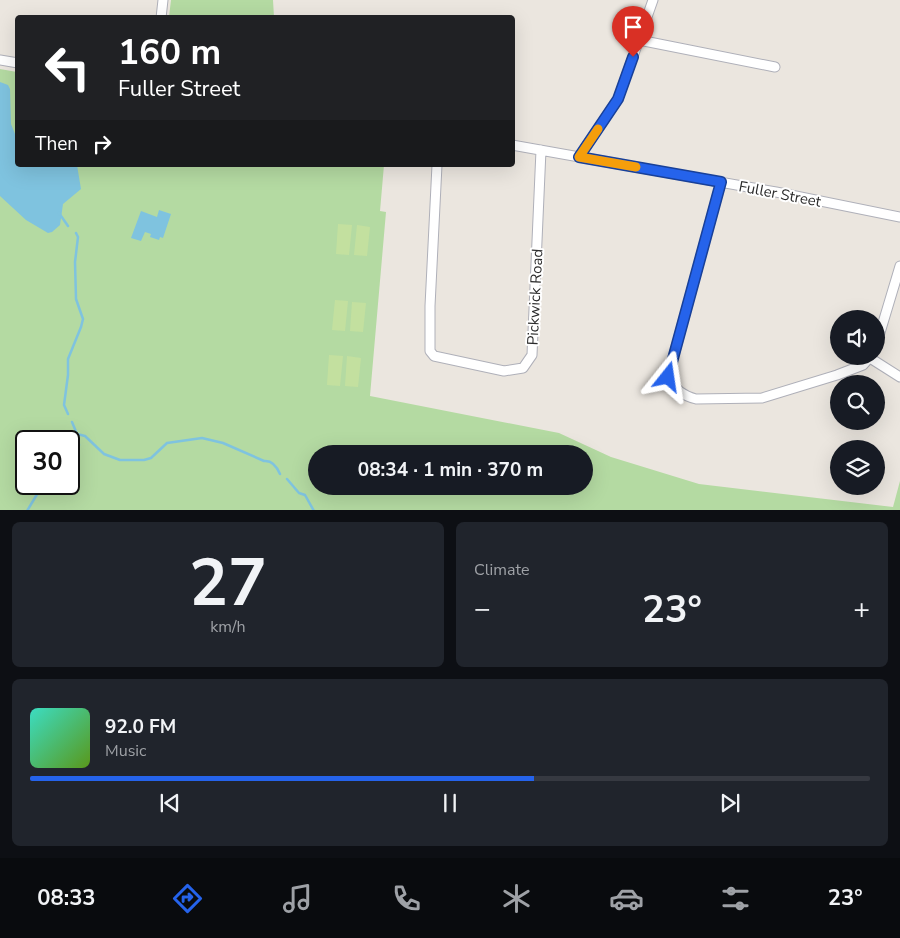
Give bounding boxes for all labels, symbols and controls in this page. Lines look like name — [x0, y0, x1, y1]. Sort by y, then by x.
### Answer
pin — [612, 6, 654, 57]
icon: arrive — [619, 13, 647, 41]
text: 160 m — [118, 29, 221, 76]
icon: left — [35, 35, 100, 100]
text: Fuller Street — [118, 74, 240, 104]
icon: right — [88, 130, 116, 158]
text: Then — [35, 131, 78, 157]
street label: Fuller Street — [737, 176, 824, 212]
street label: Pickwick Road — [522, 248, 548, 346]
map controls — [830, 310, 885, 495]
button: sound — [830, 310, 885, 365]
position arrow — [641, 350, 693, 402]
button: search — [830, 375, 885, 430]
speed limit sign: 30 — [15, 430, 80, 495]
button: layers — [830, 440, 885, 495]
text: 08:34 · 1 min · 370 m — [358, 457, 543, 483]
text: 27 — [189, 539, 267, 628]
text: Climate — [474, 559, 529, 581]
text: 23° — [642, 584, 702, 635]
text: − — [474, 590, 491, 628]
text: + — [853, 590, 870, 628]
text: km/h — [210, 616, 246, 638]
text: 92.0 FM — [105, 714, 176, 740]
text: Music — [105, 740, 146, 762]
icon: previous — [156, 789, 184, 817]
icon: pause — [436, 789, 464, 817]
icon: next — [716, 789, 744, 817]
icon: directions — [170, 881, 205, 916]
icon: music — [280, 881, 315, 916]
icon: phone — [389, 881, 424, 916]
icon: climate — [499, 881, 534, 916]
icon: car — [609, 881, 644, 916]
icon: filters — [718, 881, 753, 916]
text: 08:33 — [37, 883, 96, 913]
text: 23° — [828, 883, 863, 913]

